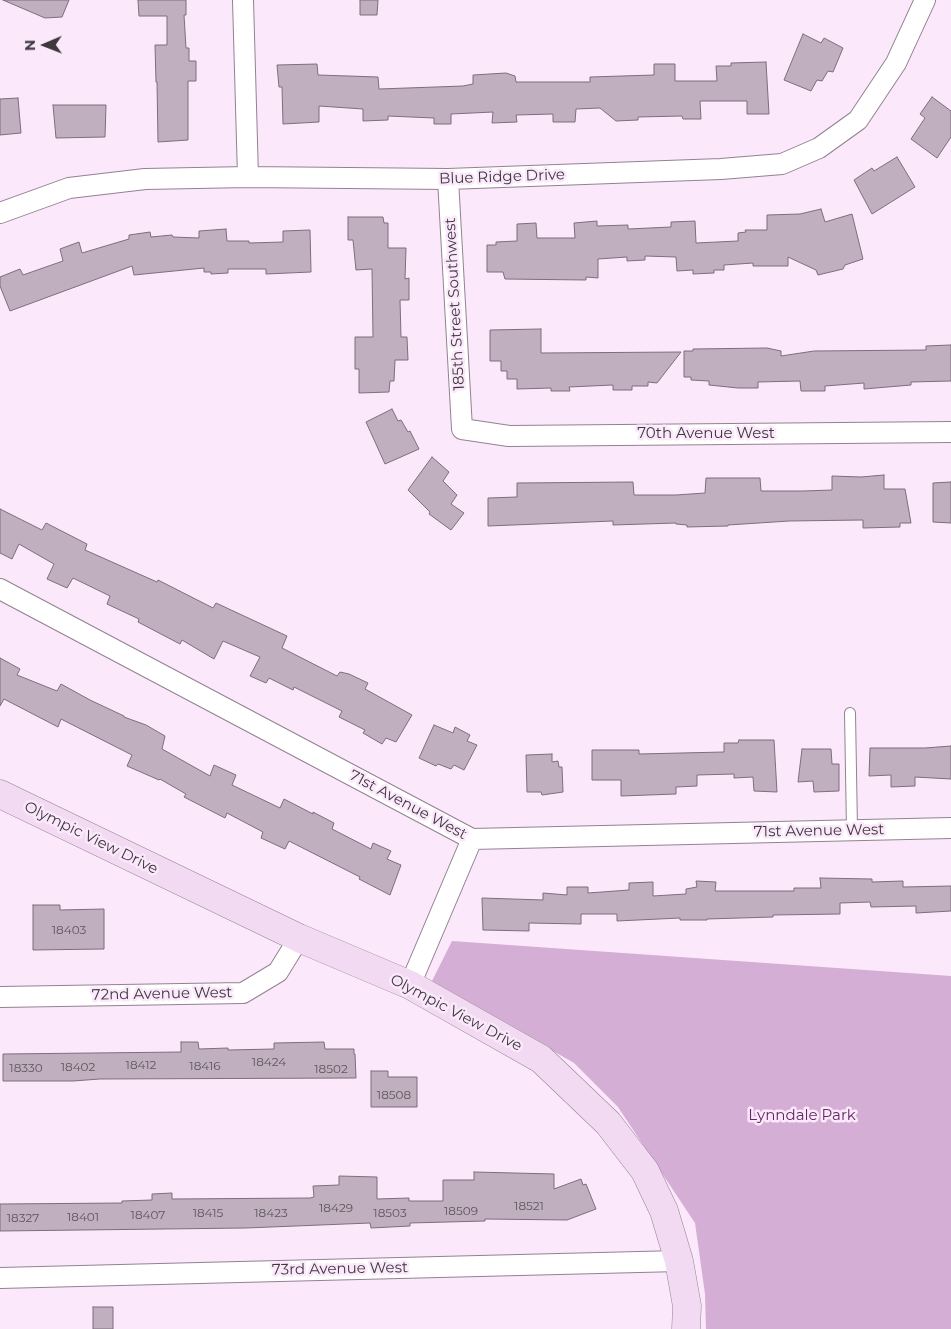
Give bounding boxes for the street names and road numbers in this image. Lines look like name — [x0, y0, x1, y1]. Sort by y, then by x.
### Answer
street label: Blue Ridge Drive — [439, 166, 565, 188]
street label: 185th Street Southwest — [441, 217, 469, 391]
street label: 70th Avenue West — [637, 425, 775, 443]
street label: 71st Avenue West — [346, 766, 470, 844]
street label: Olympic View Drive — [21, 798, 161, 878]
street label: 71st Avenue West — [754, 821, 884, 841]
street label: Olympic View Drive — [387, 971, 525, 1055]
street label: 72nd Avenue West — [92, 984, 232, 1004]
street label: 73rd Avenue West — [272, 1259, 408, 1279]

